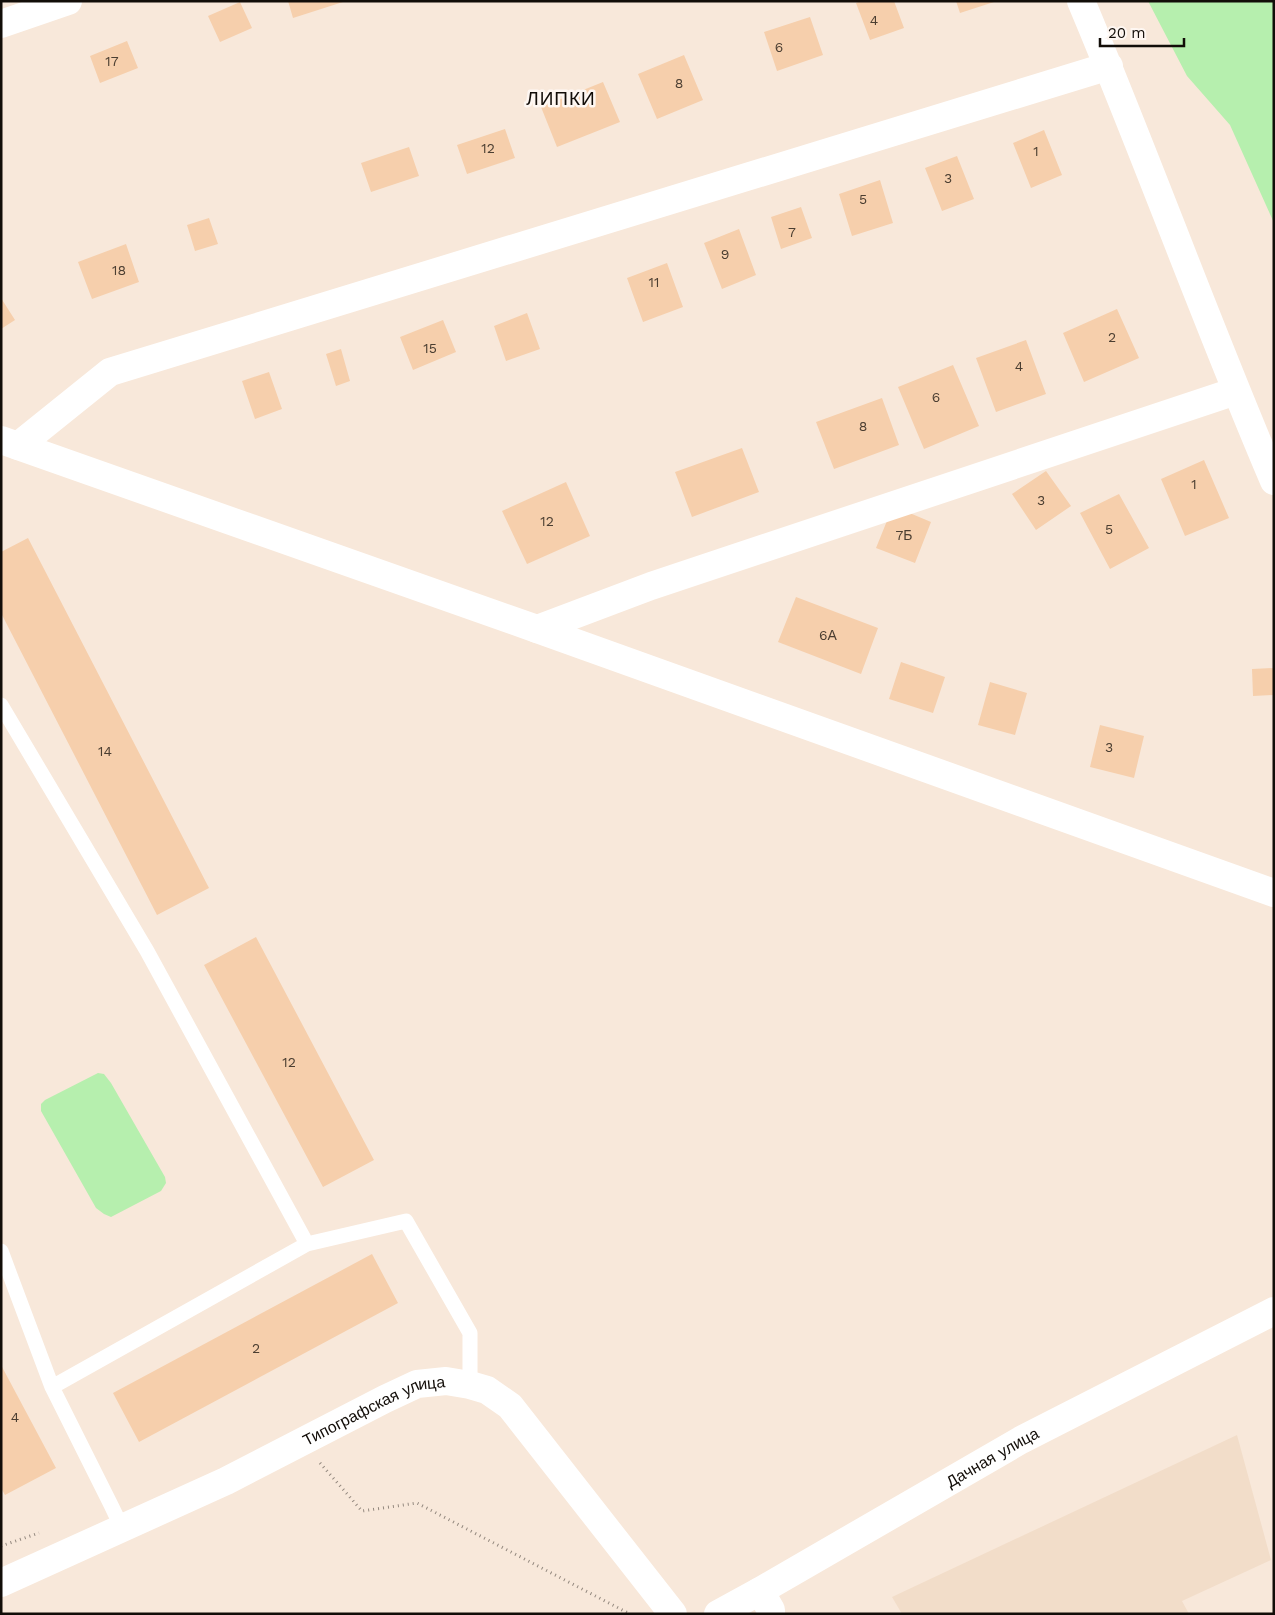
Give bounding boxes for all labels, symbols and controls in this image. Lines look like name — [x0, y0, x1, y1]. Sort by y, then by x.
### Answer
house number: 4 — [870, 12, 878, 28]
scale bar — [1100, 15, 1184, 47]
text: 20 m — [1108, 24, 1146, 42]
house number: 6 — [775, 39, 783, 55]
house number: 17 — [105, 53, 119, 69]
house number: 8 — [675, 75, 683, 91]
district label: ЛИПКИ — [526, 87, 596, 110]
house number: 12 — [481, 140, 495, 156]
house number: 1 — [1033, 143, 1039, 159]
house number: 3 — [944, 170, 952, 186]
house number: 5 — [859, 191, 867, 207]
house number: 7 — [788, 224, 796, 240]
house number: 9 — [721, 246, 729, 262]
house number: 18 — [112, 262, 126, 278]
house number: 11 — [649, 274, 659, 290]
house number: 2 — [1108, 329, 1116, 345]
house number: 15 — [423, 340, 437, 356]
house number: 4 — [1015, 358, 1023, 374]
house number: 6 — [932, 389, 940, 405]
house number: 8 — [859, 418, 867, 434]
house number: 1 — [1191, 476, 1197, 492]
house number: 3 — [1037, 492, 1045, 508]
house number: 12 — [540, 513, 554, 529]
house number: 5 — [1105, 521, 1113, 537]
house number: 7Б — [895, 527, 913, 543]
house number: 6А — [819, 627, 838, 643]
house number: 3 — [1105, 739, 1113, 755]
house number: 14 — [98, 743, 112, 759]
house number: 12 — [282, 1054, 296, 1070]
house number: 2 — [252, 1340, 260, 1356]
street label: Типографская улица — [300, 1372, 446, 1450]
house number: 4 — [11, 1409, 19, 1425]
street label: Дачная улица — [943, 1424, 1042, 1491]

